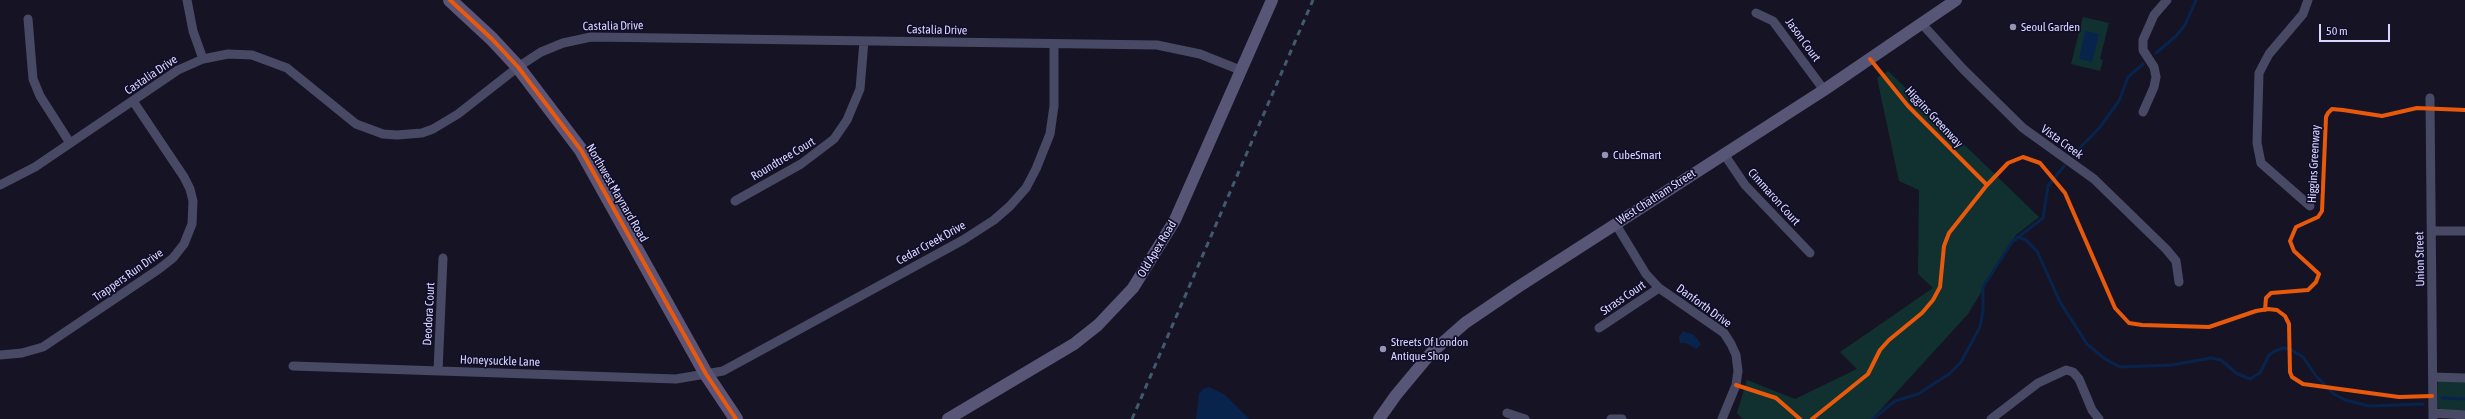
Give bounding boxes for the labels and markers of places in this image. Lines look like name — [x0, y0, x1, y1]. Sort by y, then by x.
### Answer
place label: Seoul Garden — [2021, 20, 2080, 34]
marker: Seoul Garden — [2008, 22, 2018, 32]
place label: CubeSmart — [1613, 148, 1661, 162]
marker: CubeSmart — [1600, 150, 1610, 160]
place label: Streets Of London Antique Shop — [1391, 335, 1468, 363]
marker: Streets Of London Antique Shop — [1378, 344, 1388, 354]

